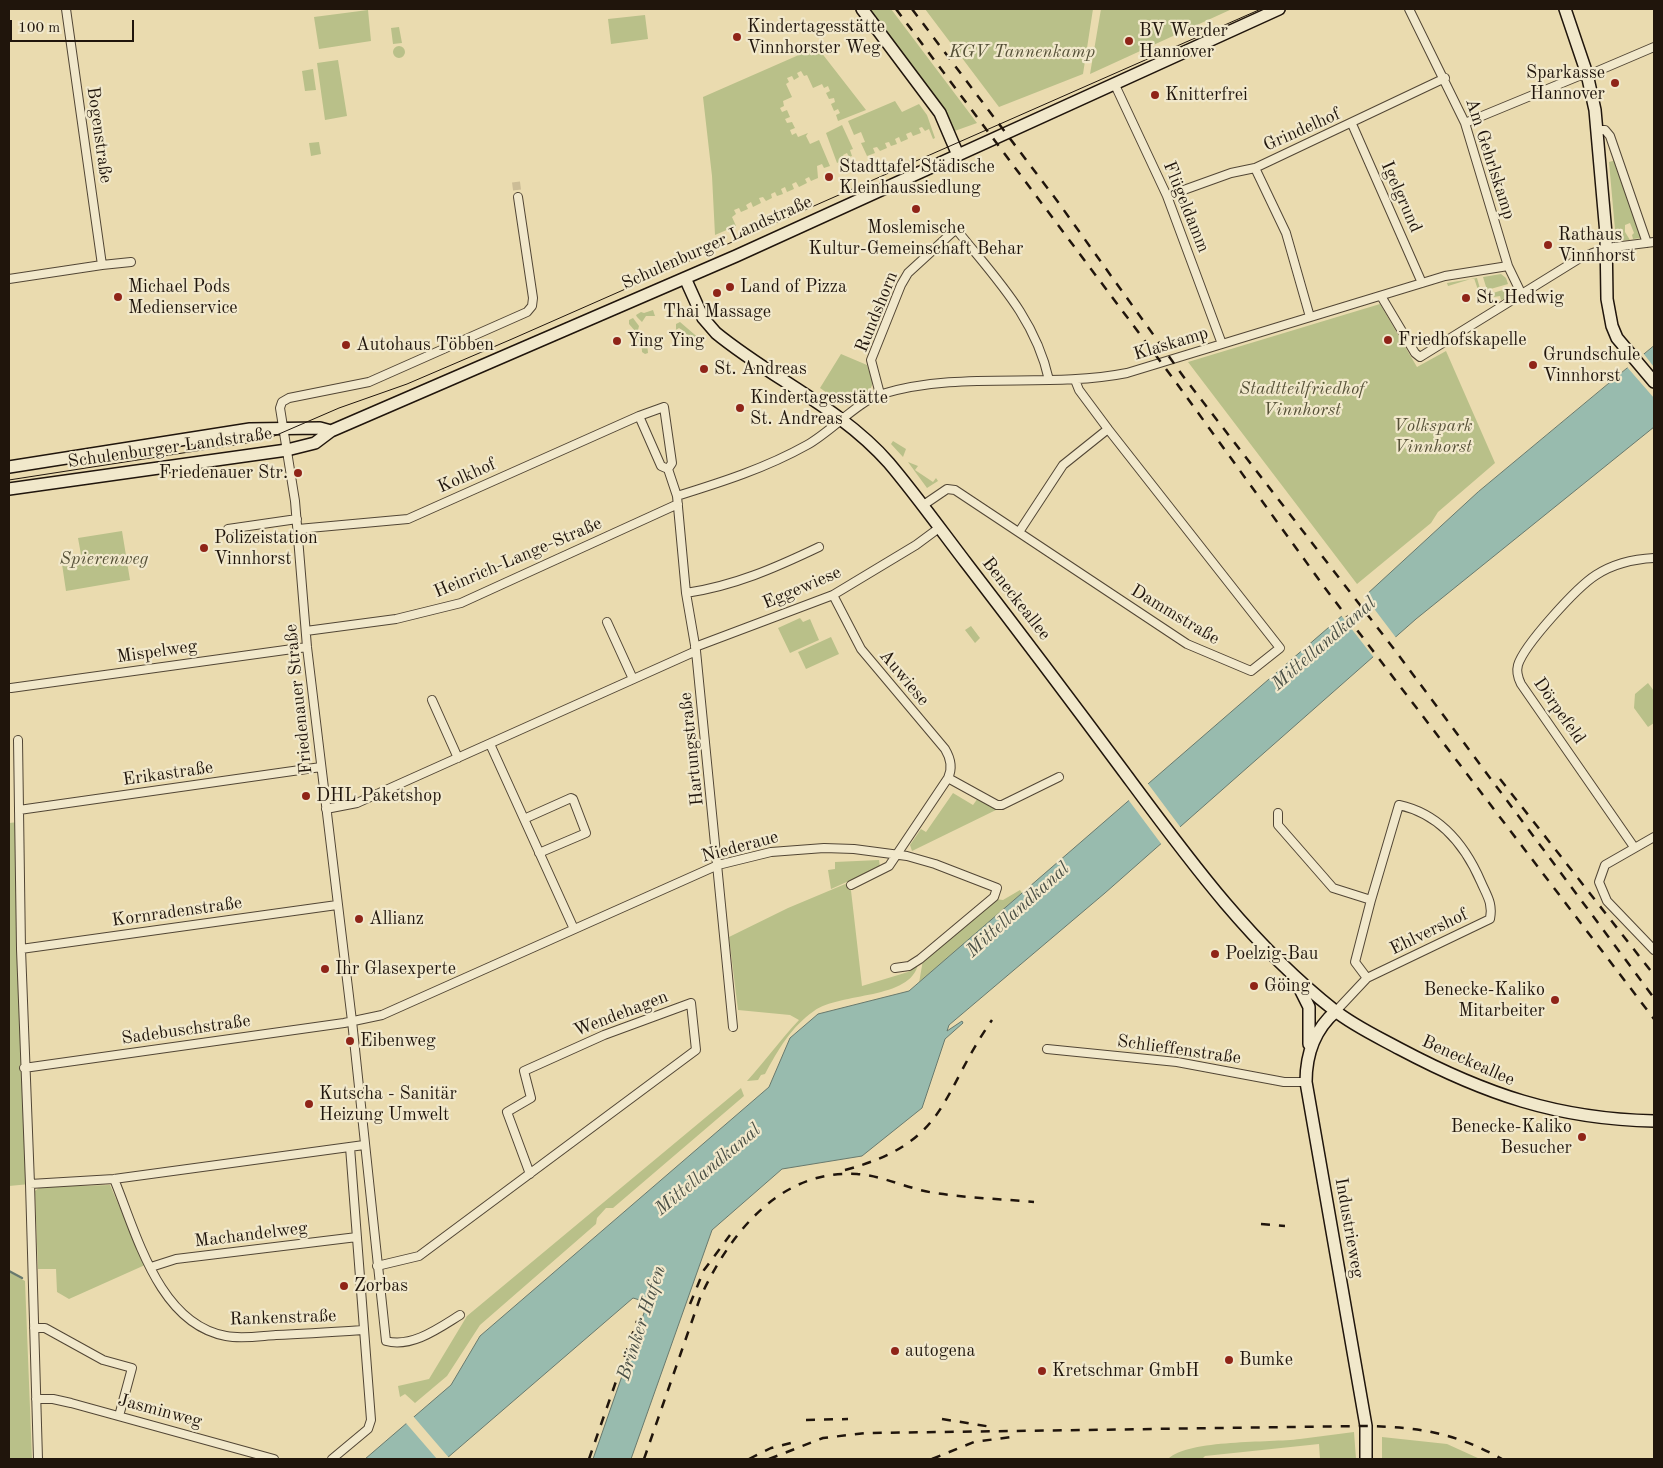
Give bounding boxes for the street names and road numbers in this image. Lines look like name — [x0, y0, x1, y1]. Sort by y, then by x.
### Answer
street label: Bogenstraße — [82, 85, 116, 185]
street label: Am Gehrlskamp — [1460, 96, 1520, 222]
street label: Grindelhof — [1260, 103, 1344, 157]
street label: Flügeldamm — [1158, 158, 1214, 256]
street label: Igelgrund — [1376, 158, 1426, 236]
street label: Schulenburger Landstraße — [618, 191, 816, 295]
street label: Rundshorn — [851, 268, 903, 356]
street label: Klaskamp — [1131, 322, 1211, 366]
street label: Schulenburger Landstraße — [66, 423, 274, 473]
street label: Kolkhof — [435, 454, 499, 498]
street label: Heinrich-Lange-Straße — [431, 513, 605, 603]
street label: Beneckeallee — [977, 553, 1055, 645]
street label: Eggewiese — [759, 562, 845, 614]
street label: Dammstraße — [1127, 580, 1223, 650]
street label: Friedenauer Straße — [280, 623, 318, 775]
street label: Mispelweg — [115, 636, 199, 668]
street label: Auwiese — [874, 646, 934, 710]
street label: Dörpefeld — [1528, 674, 1590, 748]
street label: Hartungstraße — [675, 691, 709, 807]
street label: Erikastraße — [121, 757, 215, 791]
street label: Niederaue — [699, 826, 781, 868]
street label: Kornradenstraße — [110, 892, 244, 932]
street label: Ehlvershof — [1387, 904, 1471, 960]
street label: Wendehagen — [571, 986, 671, 1042]
street label: Sadebuschstraße — [120, 1010, 252, 1050]
street label: Schlieffenstraße — [1116, 1031, 1242, 1069]
street label: Beneckeallee — [1418, 1031, 1518, 1091]
street label: Industrieweg — [1330, 1176, 1368, 1280]
street label: Machandelweg — [193, 1217, 309, 1253]
street label: Rankenstraße — [229, 1305, 337, 1331]
street label: Jasminweg — [115, 1389, 205, 1433]

